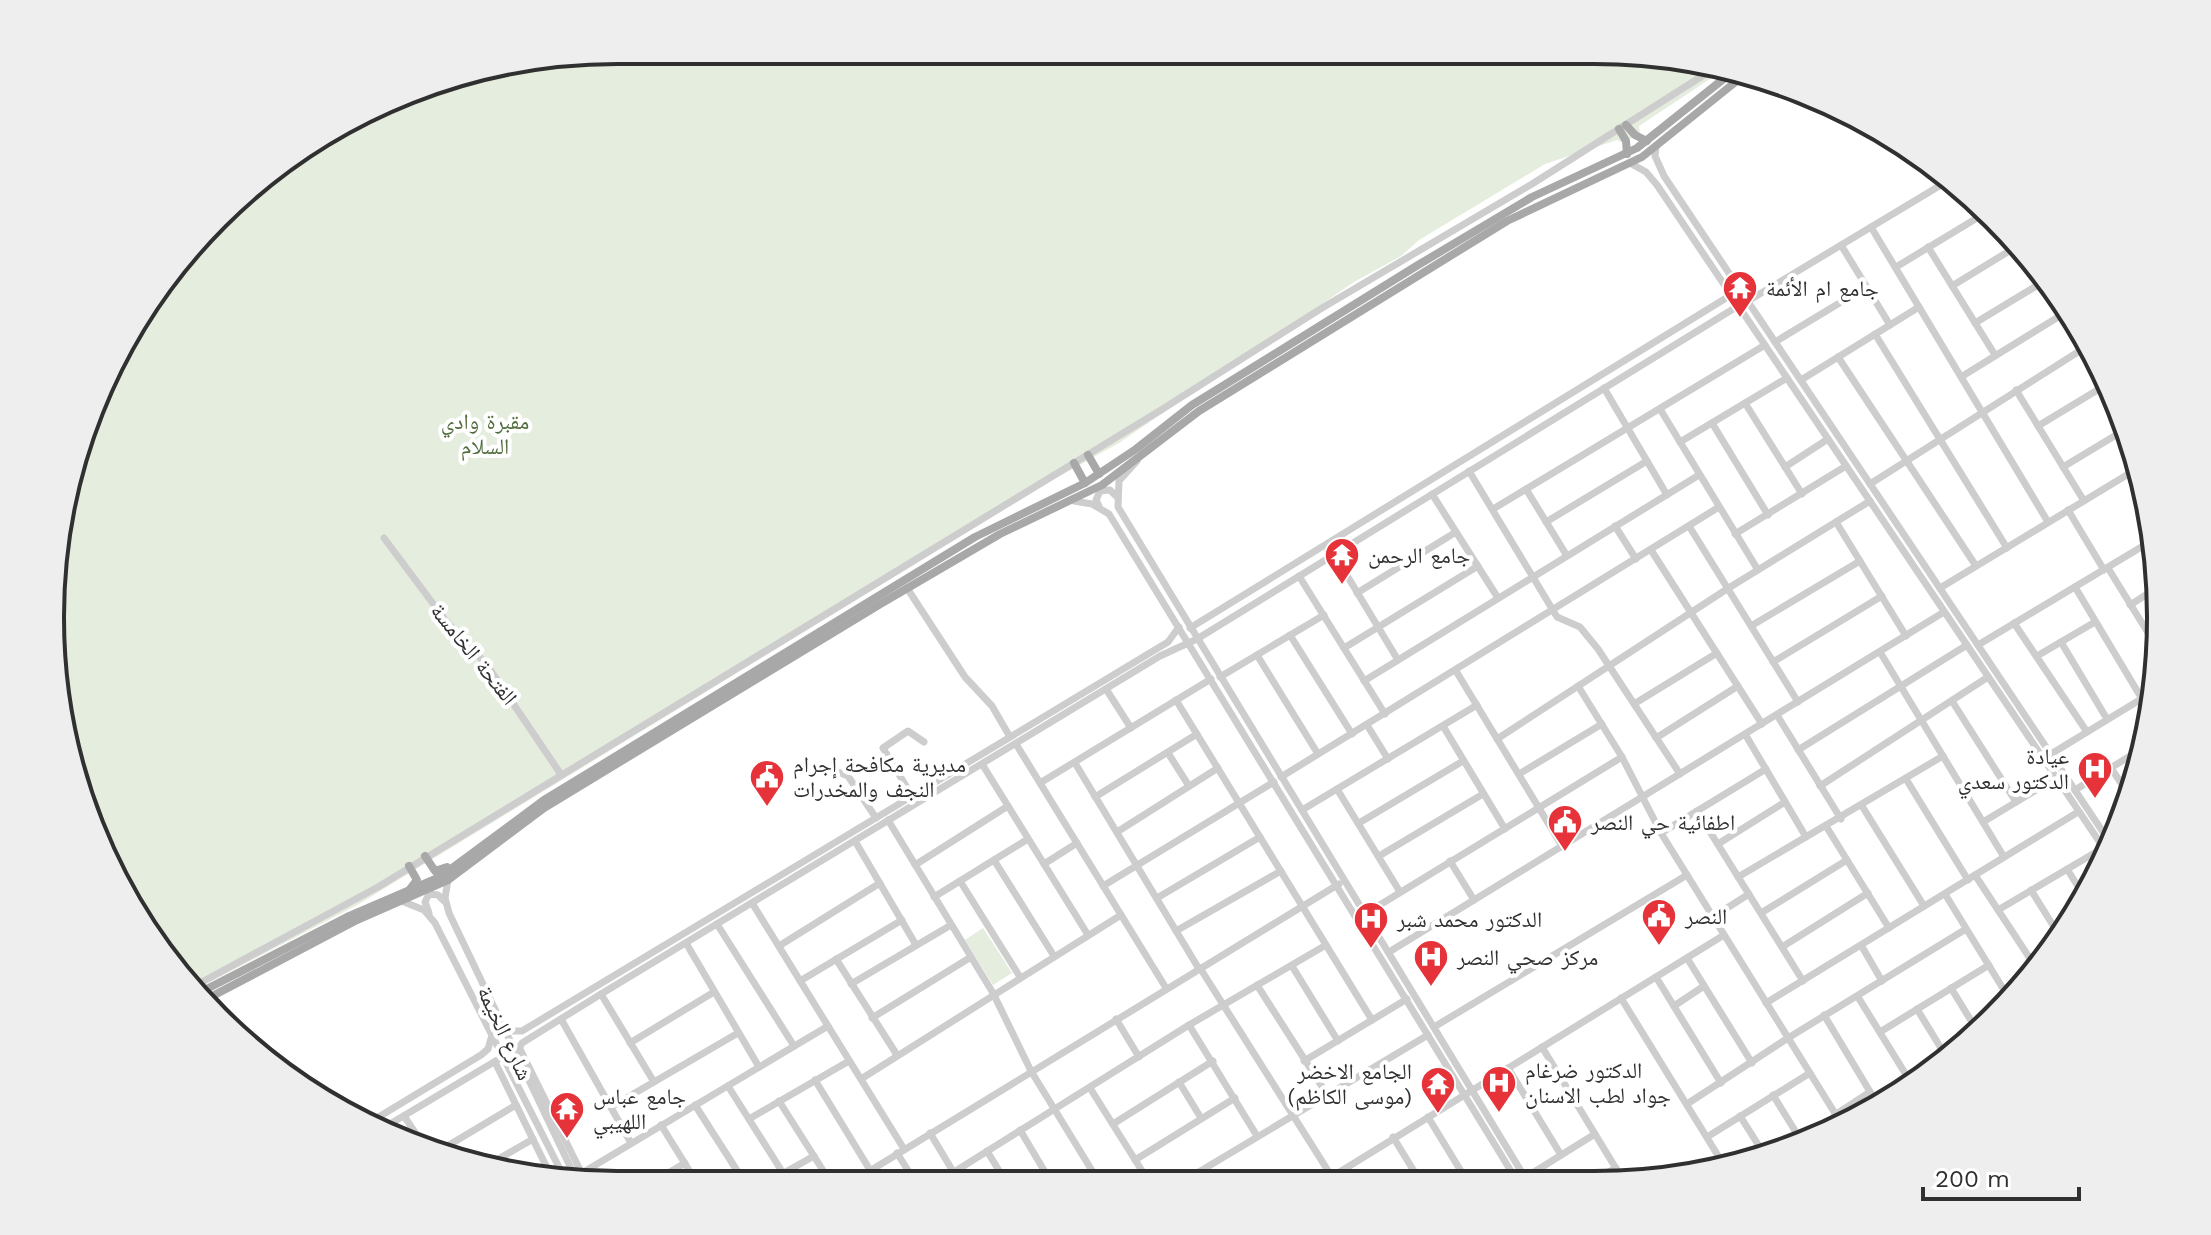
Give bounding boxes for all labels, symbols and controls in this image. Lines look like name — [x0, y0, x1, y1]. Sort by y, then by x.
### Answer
temple icon: جامع ام الأئمة — [1721, 269, 1759, 319]
place label: جامع ام الأئمة — [1766, 276, 1879, 303]
park label: مقبرة وادي السلام — [441, 409, 529, 461]
temple icon: جامع الرحمن — [1323, 536, 1361, 586]
place label: جامع الرحمن — [1368, 543, 1470, 569]
street label: الفتحة الخامسة — [426, 598, 522, 710]
place label: عيادة الدكتور سعدي — [1958, 744, 2069, 798]
hospital icon: عيادة الدكتور سعدي — [2076, 750, 2114, 800]
place label: مديرية مكافحة إجرام النجف والمخدرات — [793, 752, 966, 802]
public building icon: مديرية مكافحة إجرام النجف والمخدرات — [748, 758, 786, 808]
public building icon: اطفائية حي النصر — [1546, 803, 1584, 853]
place label: اطفائية حي النصر — [1590, 810, 1735, 839]
public building icon: النصر — [1640, 897, 1678, 947]
hospital icon: الدكتور محمد شبر — [1352, 900, 1390, 950]
place label: النصر — [1684, 904, 1727, 929]
place label: الدكتور محمد شبر — [1396, 907, 1542, 932]
hospital icon: مركز صحي النصر — [1412, 938, 1450, 988]
place label: مركز صحي النصر — [1456, 945, 1598, 974]
street label: شارع الخيمة — [471, 982, 538, 1084]
place label: الدكتور ضرغام جواد لطب الاسنان — [1525, 1058, 1671, 1109]
place label: الجامع الاخضر (موسى الكاظم) — [1287, 1059, 1412, 1111]
hospital icon: الدكتور ضرغام جواد لطب الاسنان — [1480, 1064, 1518, 1114]
temple icon: الجامع الاخضر (موسى الكاظم) — [1419, 1065, 1457, 1115]
place label: جامع عباس اللهيبي — [593, 1084, 686, 1138]
temple icon: جامع عباس اللهيبي — [548, 1090, 586, 1140]
scale bar — [1923, 1151, 2079, 1201]
text: 200 m — [1935, 1165, 2010, 1193]

